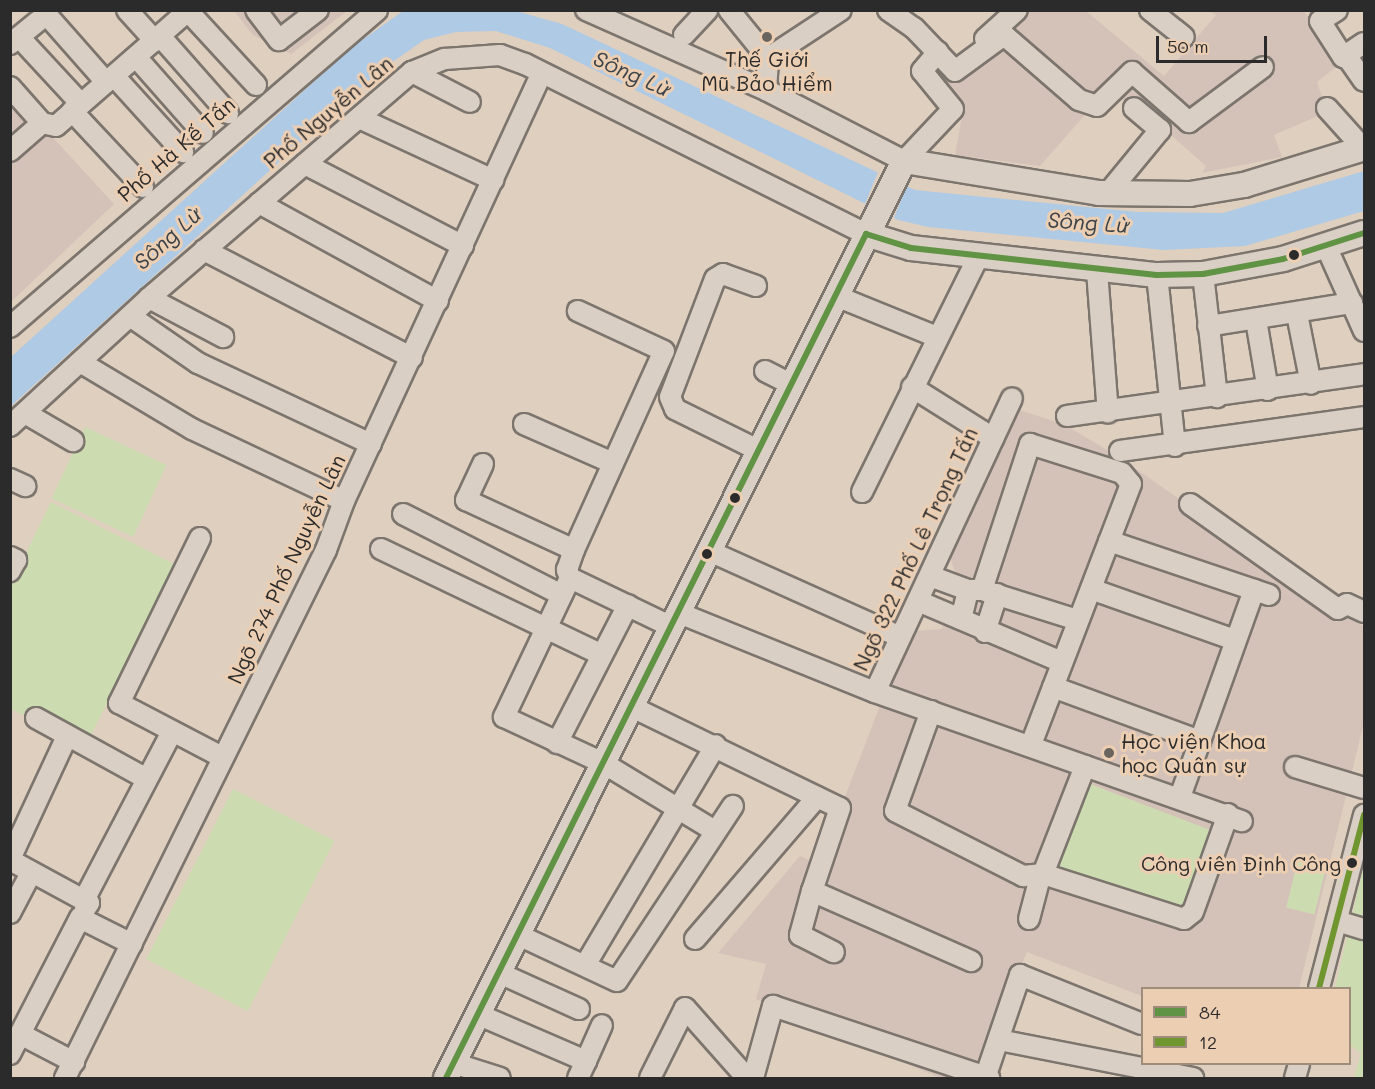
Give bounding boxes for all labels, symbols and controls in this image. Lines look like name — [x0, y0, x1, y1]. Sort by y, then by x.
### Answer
scale bar — [1159, 24, 1270, 62]
marker: Thế Giới Mũ Bảo Hiểm — [760, 30, 774, 44]
text: 50 m — [1167, 34, 1209, 58]
water label: Sông Lừ — [590, 44, 674, 102]
place label: Thế Giới Mũ Bảo Hiểm — [701, 46, 833, 96]
street label: Phố Nguyễn Lân — [258, 51, 398, 173]
street label: Phố Hà Kế Tấn — [112, 91, 240, 207]
water label: Sông Lừ — [128, 201, 206, 275]
water label: Sông Lừ — [1047, 206, 1129, 238]
unlabelled marker — [1288, 249, 1300, 261]
street label: Ngõ 322 Phố Lê Trọng Tấn — [847, 423, 983, 675]
street label: Ngõ 274 Phố Nguyễn Lân — [222, 450, 350, 688]
unlabelled marker — [729, 492, 741, 504]
unlabelled marker — [701, 548, 713, 560]
place label: Học viện Khoa học Quân sự — [1121, 728, 1267, 778]
marker: Học viện Khoa học Quân sự — [1102, 746, 1116, 760]
place label: Công viên Định Công — [1141, 851, 1341, 875]
marker: Công viên Định Công — [1346, 857, 1358, 869]
legend — [1141, 987, 1351, 1065]
text: 84 — [1199, 1000, 1220, 1024]
text: 12 — [1199, 1030, 1217, 1054]

